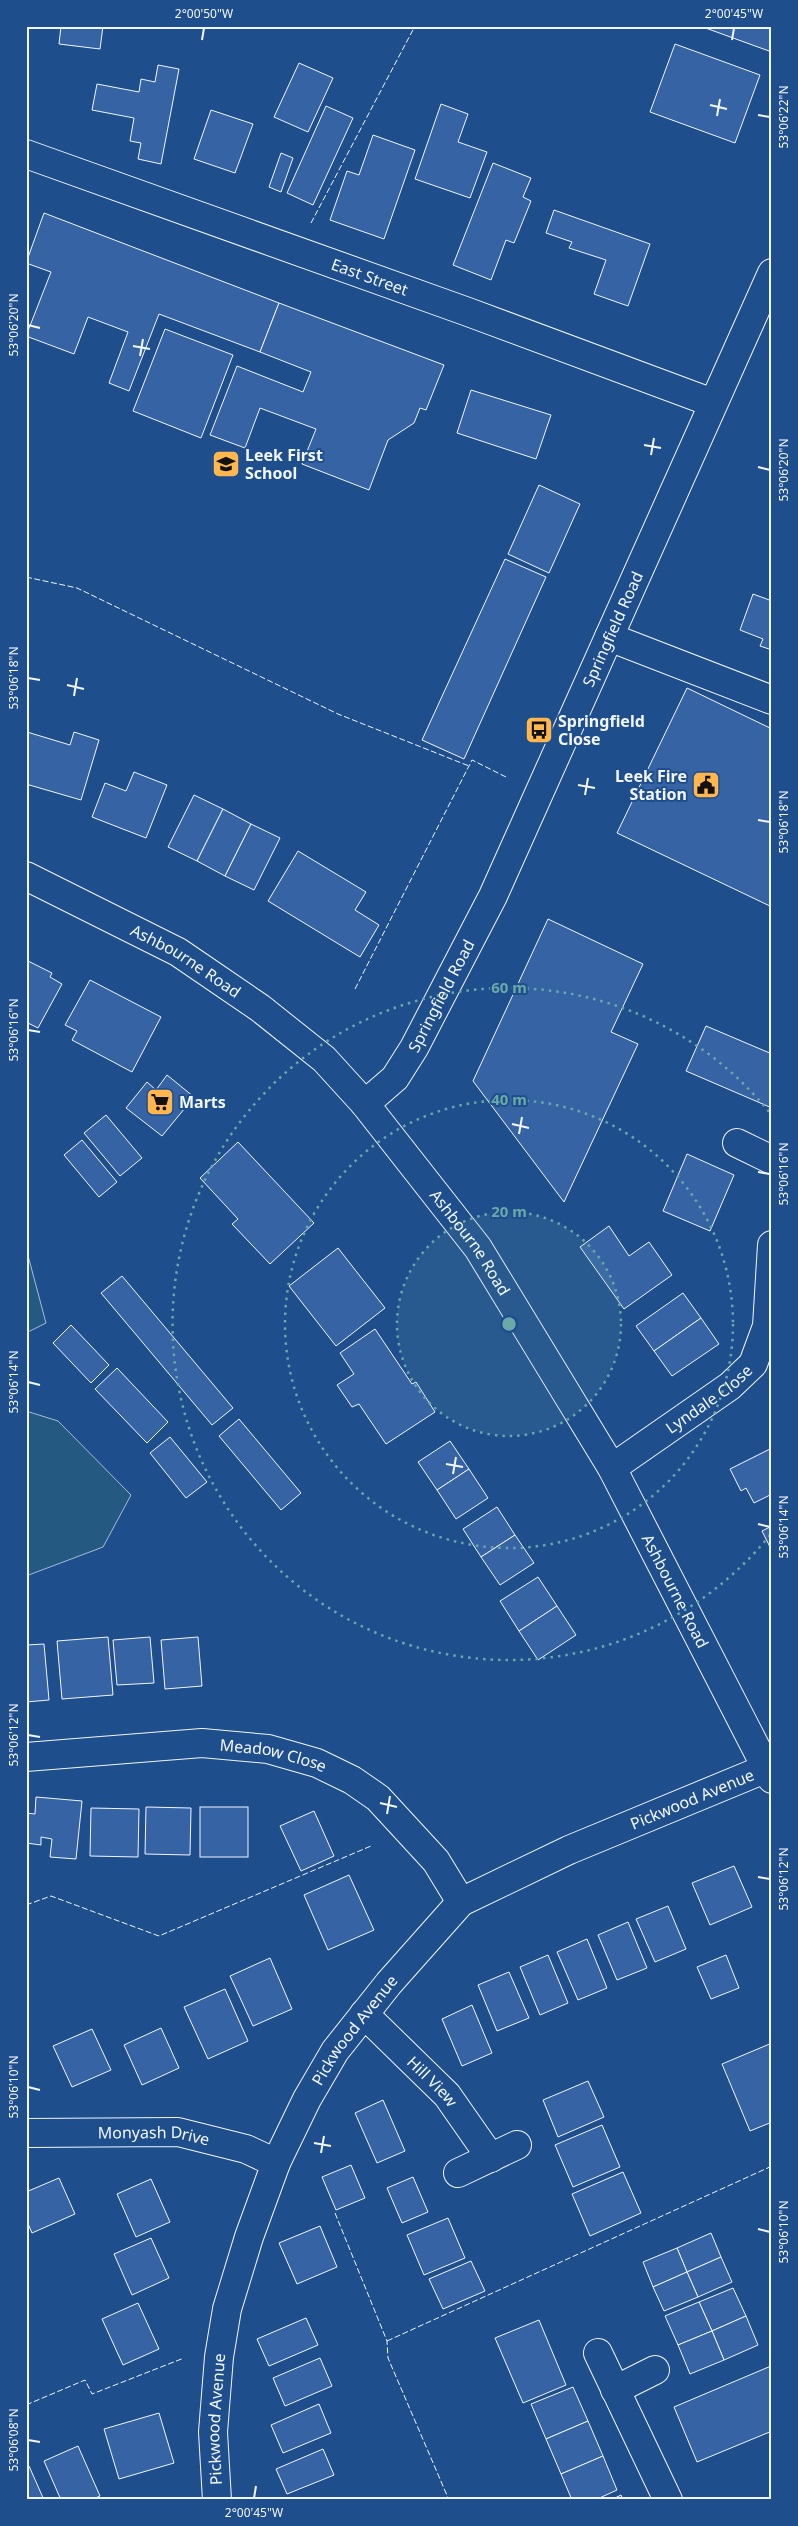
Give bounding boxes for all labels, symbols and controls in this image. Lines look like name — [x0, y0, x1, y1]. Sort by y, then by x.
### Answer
text: 2°00'50"W — [175, 5, 233, 22]
text: 2°00'45"W — [705, 5, 763, 22]
text: 53°06'22"N — [775, 85, 792, 149]
street label: East Street — [328, 253, 411, 301]
text: 53°06'20"N — [5, 293, 22, 357]
text: 53°06'20"N — [775, 438, 792, 502]
place label: Leek First School — [245, 444, 323, 484]
school or university icon: Leek First School — [211, 449, 241, 479]
street label: Springfield Road — [577, 568, 648, 690]
text: 53°06'18"N — [5, 646, 22, 710]
place label: Springfield Close — [558, 710, 645, 750]
bus stop icon: Springfield Close — [524, 715, 554, 745]
place label: Leek Fire Station — [615, 765, 687, 805]
public building icon: Leek Fire Station — [691, 770, 721, 800]
text: 53°06'18"N — [775, 790, 792, 854]
street label: Ashbourne Road — [127, 919, 245, 1003]
street label: Springfield Road — [403, 936, 480, 1056]
text: 60 m — [491, 977, 527, 997]
text: 53°06'16"N — [5, 998, 22, 1062]
supermarket icon: Marts — [145, 1087, 175, 1117]
text: 40 m — [491, 1089, 527, 1109]
place label: Marts — [179, 1091, 226, 1113]
text: 53°06'16"N — [775, 1142, 792, 1206]
street label: Ashbourne Road — [425, 1185, 515, 1300]
text: 20 m — [491, 1201, 527, 1221]
centre of rings — [500, 1315, 518, 1333]
text: 53°06'14"N — [5, 1350, 22, 1414]
street label: Lyndale Close — [661, 1359, 757, 1439]
text: 53°06'14"N — [775, 1495, 792, 1559]
street label: Ashbourne Road — [637, 1530, 714, 1652]
text: 53°06'12"N — [5, 1703, 22, 1767]
street label: Meadow Close — [219, 1734, 331, 1777]
street label: Pickwood Avenue — [627, 1764, 757, 1835]
text: 53°06'12"N — [775, 1847, 792, 1911]
street label: Pickwood Avenue — [306, 1970, 402, 2089]
street label: Hill View — [402, 2051, 463, 2111]
text: 53°06'10"N — [5, 2055, 22, 2119]
street label: Monyash Drive — [98, 2121, 212, 2151]
text: 53°06'10"N — [775, 2200, 792, 2264]
street label: Pickwood Avenue — [202, 2352, 230, 2486]
text: 53°06'08"N — [5, 2408, 22, 2472]
text: 2°00'45"W — [225, 2504, 283, 2521]

